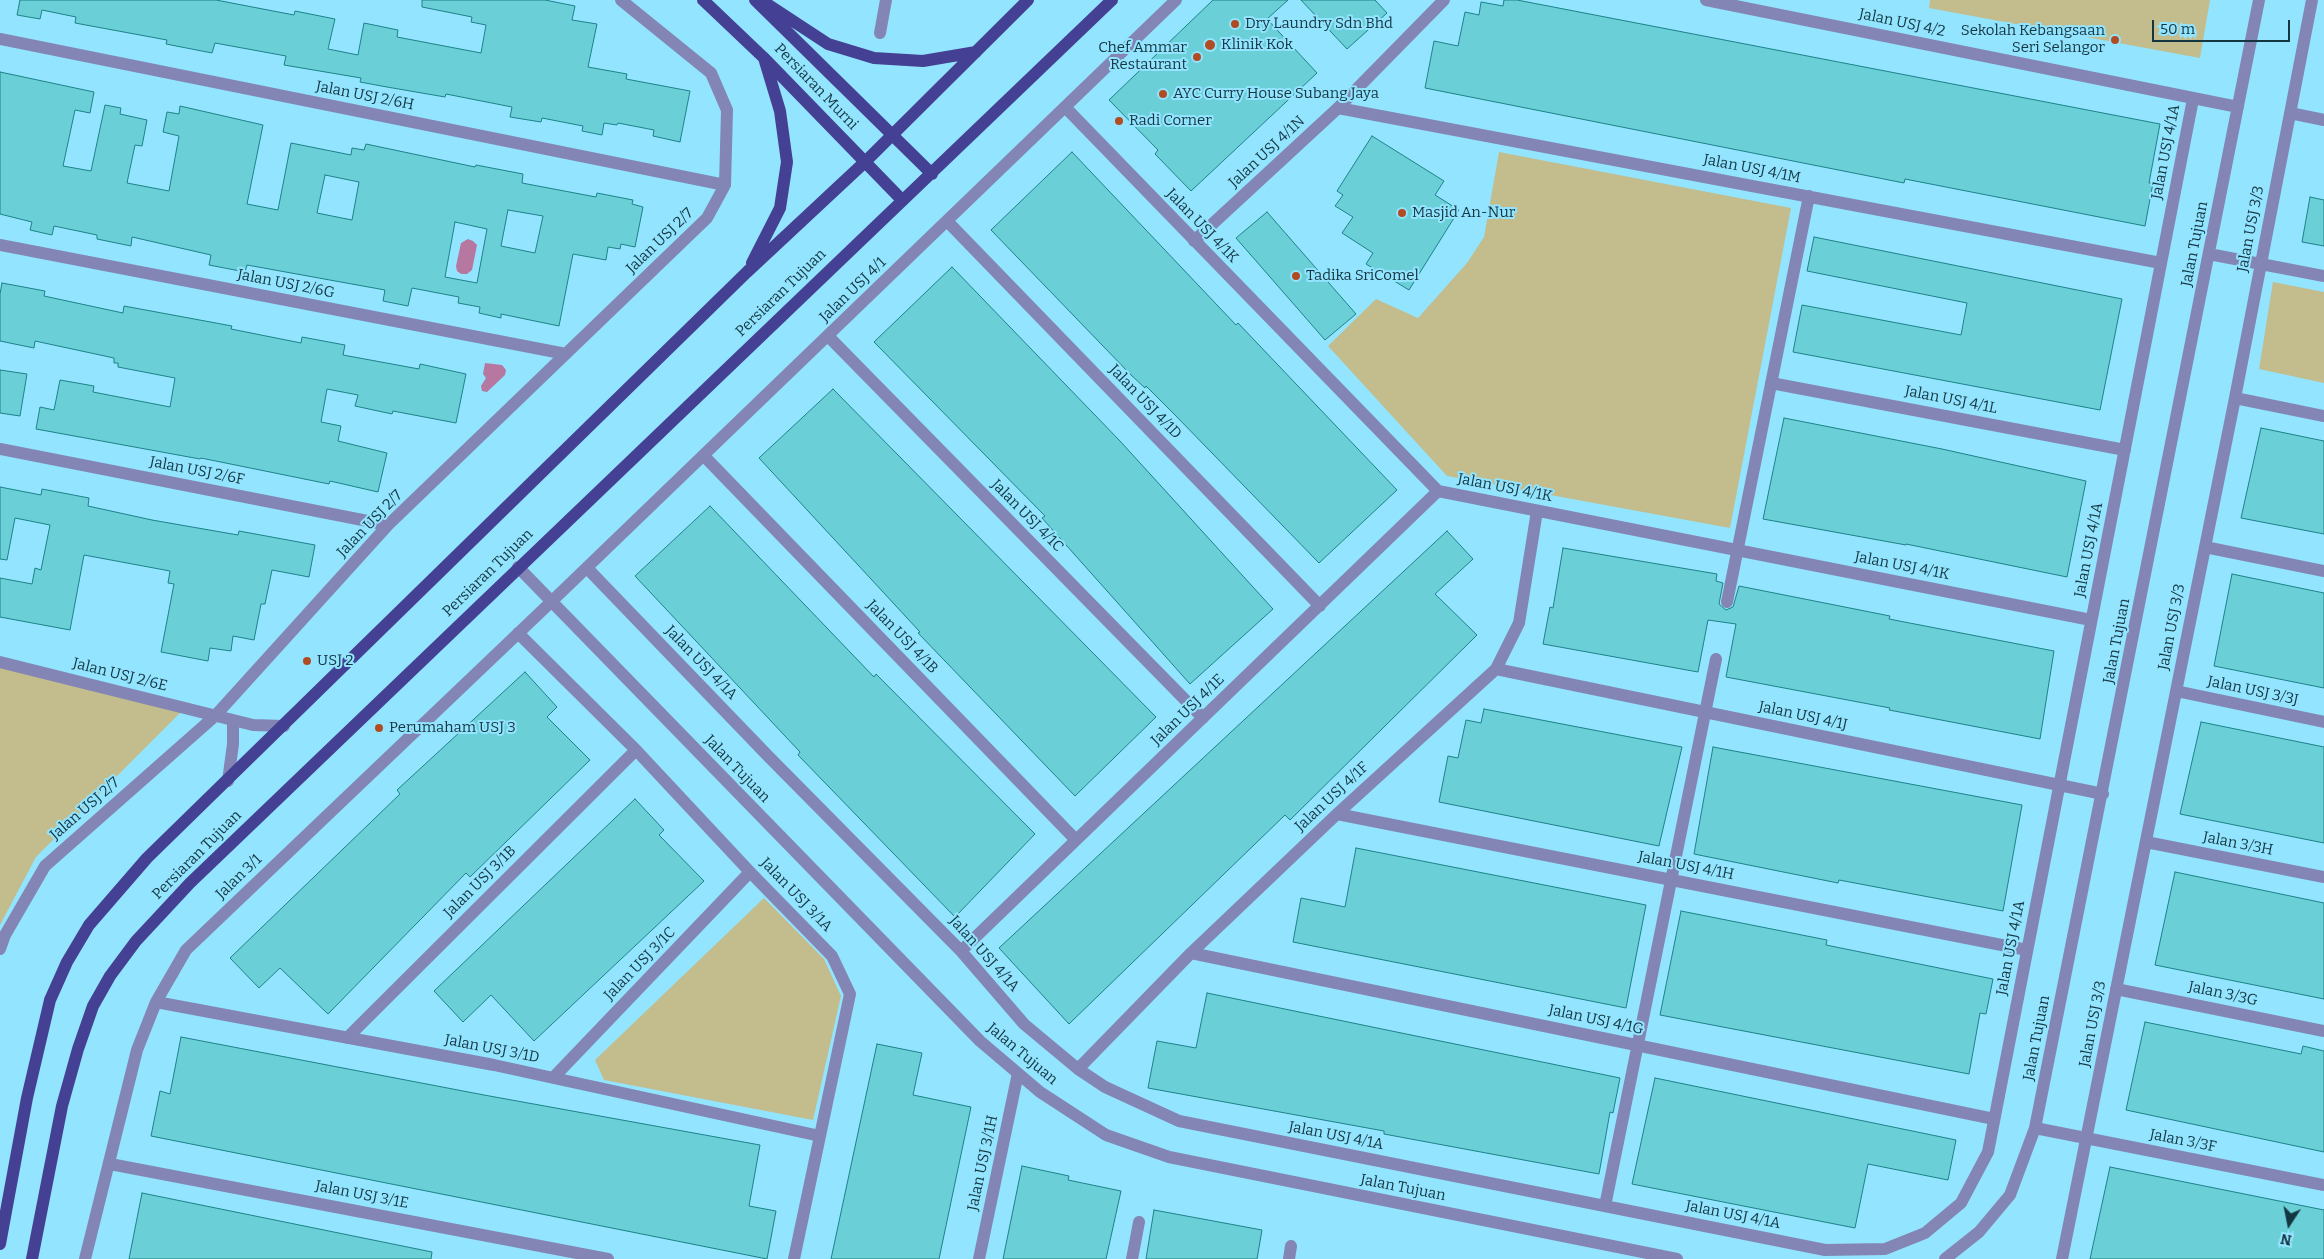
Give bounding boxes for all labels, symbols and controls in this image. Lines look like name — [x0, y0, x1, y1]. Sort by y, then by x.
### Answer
street label: Jalan USJ 4/2 — [1857, 5, 1947, 41]
scale bar — [2154, 10, 2292, 42]
place label: Dry Laundry Sdn Bhd — [1245, 15, 1393, 33]
marker: Dry Laundry Sdn Bhd — [1229, 18, 1241, 30]
text: 50 m — [2160, 20, 2195, 38]
place label: Sekolah Kebangsaan Seri Selangor — [1961, 22, 2105, 57]
marker: Sekolah Kebangsaan Seri Selangor — [2109, 34, 2121, 46]
place label: Klinik Kok — [1221, 36, 1293, 54]
marker: Klinik Kok — [1203, 38, 1217, 52]
place label: Chef Ammar Restaurant — [1098, 39, 1187, 74]
street label: Persiaran Murni — [770, 40, 862, 134]
marker: Chef Ammar Restaurant — [1191, 51, 1203, 63]
street label: Jalan USJ 2/6H — [314, 78, 416, 114]
place label: AYC Curry House Subang Jaya — [1173, 85, 1379, 103]
marker: AYC Curry House Subang Jaya — [1157, 88, 1169, 100]
street label: Jalan USJ 4/1A — [2148, 103, 2184, 201]
place label: Radi Corner — [1129, 112, 1212, 130]
street label: Jalan USJ 4/1N — [1225, 112, 1309, 192]
marker: Radi Corner — [1113, 115, 1125, 127]
street label: Jalan USJ 4/1M — [1702, 151, 1802, 187]
street label: Jalan USJ 3/3 — [2234, 184, 2268, 274]
street label: Jalan USJ 4/1K — [1162, 185, 1242, 267]
street label: Jalan Tujuan — [2178, 200, 2212, 288]
place label: Masjid An-Nur — [1412, 204, 1515, 222]
street label: Jalan USJ 2/7 — [623, 205, 697, 277]
marker: Masjid An-Nur — [1396, 207, 1408, 219]
street label: Persiaran Tujuan — [732, 245, 830, 341]
street label: Jalan USJ 4/1 — [816, 254, 890, 326]
street label: Jalan USJ 2/6G — [236, 266, 336, 302]
place label: Tadika SriComel — [1306, 267, 1419, 285]
marker: Tadika SriComel — [1290, 270, 1302, 282]
street label: Jalan USJ 4/1D — [1105, 361, 1185, 443]
street label: Jalan USJ 4/1L — [1903, 382, 1999, 418]
street label: Jalan USJ 2/6F — [148, 453, 246, 489]
street label: Jalan USJ 4/1K — [1456, 470, 1554, 506]
street label: Jalan USJ 4/1C — [987, 476, 1067, 556]
street label: Jalan USJ 2/7 — [334, 487, 406, 561]
street label: Jalan USJ 4/1A — [2071, 501, 2107, 599]
street label: Persiaran Tujuan — [439, 525, 537, 621]
street label: Jalan USJ 4/1K — [1853, 548, 1951, 584]
street label: Jalan USJ 3/3 — [2155, 582, 2189, 672]
street label: Jalan USJ 4/1B — [862, 597, 942, 677]
street label: Jalan Tujuan — [2100, 597, 2134, 685]
street label: Jalan USJ 4/1A — [661, 622, 741, 704]
place label: USJ 2 — [317, 652, 353, 670]
street label: Jalan USJ 2/6E — [71, 655, 169, 695]
marker: USJ 2 — [301, 655, 313, 667]
street label: Jalan USJ 4/1E — [1148, 671, 1228, 749]
street label: Jalan USJ 3/3J — [2206, 673, 2300, 709]
street label: Jalan USJ 4/1J — [1757, 698, 1849, 734]
place label: Perumaham USJ 3 — [389, 719, 516, 737]
marker: Perumaham USJ 3 — [373, 722, 385, 734]
street label: Jalan Tujuan — [700, 732, 774, 806]
street label: Jalan USJ 4/1F — [1292, 758, 1372, 836]
street label: Jalan USJ 2/7 — [47, 774, 123, 844]
street label: Persiaran Tujuan — [149, 807, 245, 903]
street label: Jalan 3/3H — [2201, 828, 2275, 860]
street label: Jalan USJ 3/1B — [440, 842, 520, 922]
street label: Jalan USJ 4/1H — [1636, 848, 1736, 884]
street label: Jalan 3/1 — [212, 851, 266, 903]
street label: Jalan USJ 3/1A — [756, 854, 836, 936]
street label: Jalan USJ 4/1A — [1993, 899, 2029, 997]
street label: Jalan USJ 4/1A — [945, 912, 1023, 996]
street label: Jalan USJ 3/1C — [601, 924, 679, 1004]
street label: Jalan 3/3G — [2187, 978, 2259, 1010]
street label: Jalan USJ 3/3 — [2076, 979, 2110, 1069]
street label: Jalan Tujuan — [2020, 994, 2054, 1082]
street label: Jalan USJ 4/1G — [1547, 1001, 1645, 1039]
street label: Jalan Tujuan — [983, 1019, 1061, 1089]
street label: Jalan USJ 3/1D — [443, 1031, 541, 1067]
street label: Jalan USJ 3/1H — [964, 1114, 1002, 1212]
street label: Jalan USJ 4/1A — [1287, 1118, 1385, 1154]
street label: Jalan 3/3F — [2148, 1126, 2218, 1156]
street label: Jalan Tujuan — [1359, 1171, 1447, 1205]
street label: Jalan USJ 3/1E — [314, 1177, 410, 1213]
street label: Jalan USJ 4/1A — [1684, 1197, 1782, 1233]
north arrow — [2264, 1199, 2314, 1249]
text: N — [2279, 1230, 2293, 1249]

